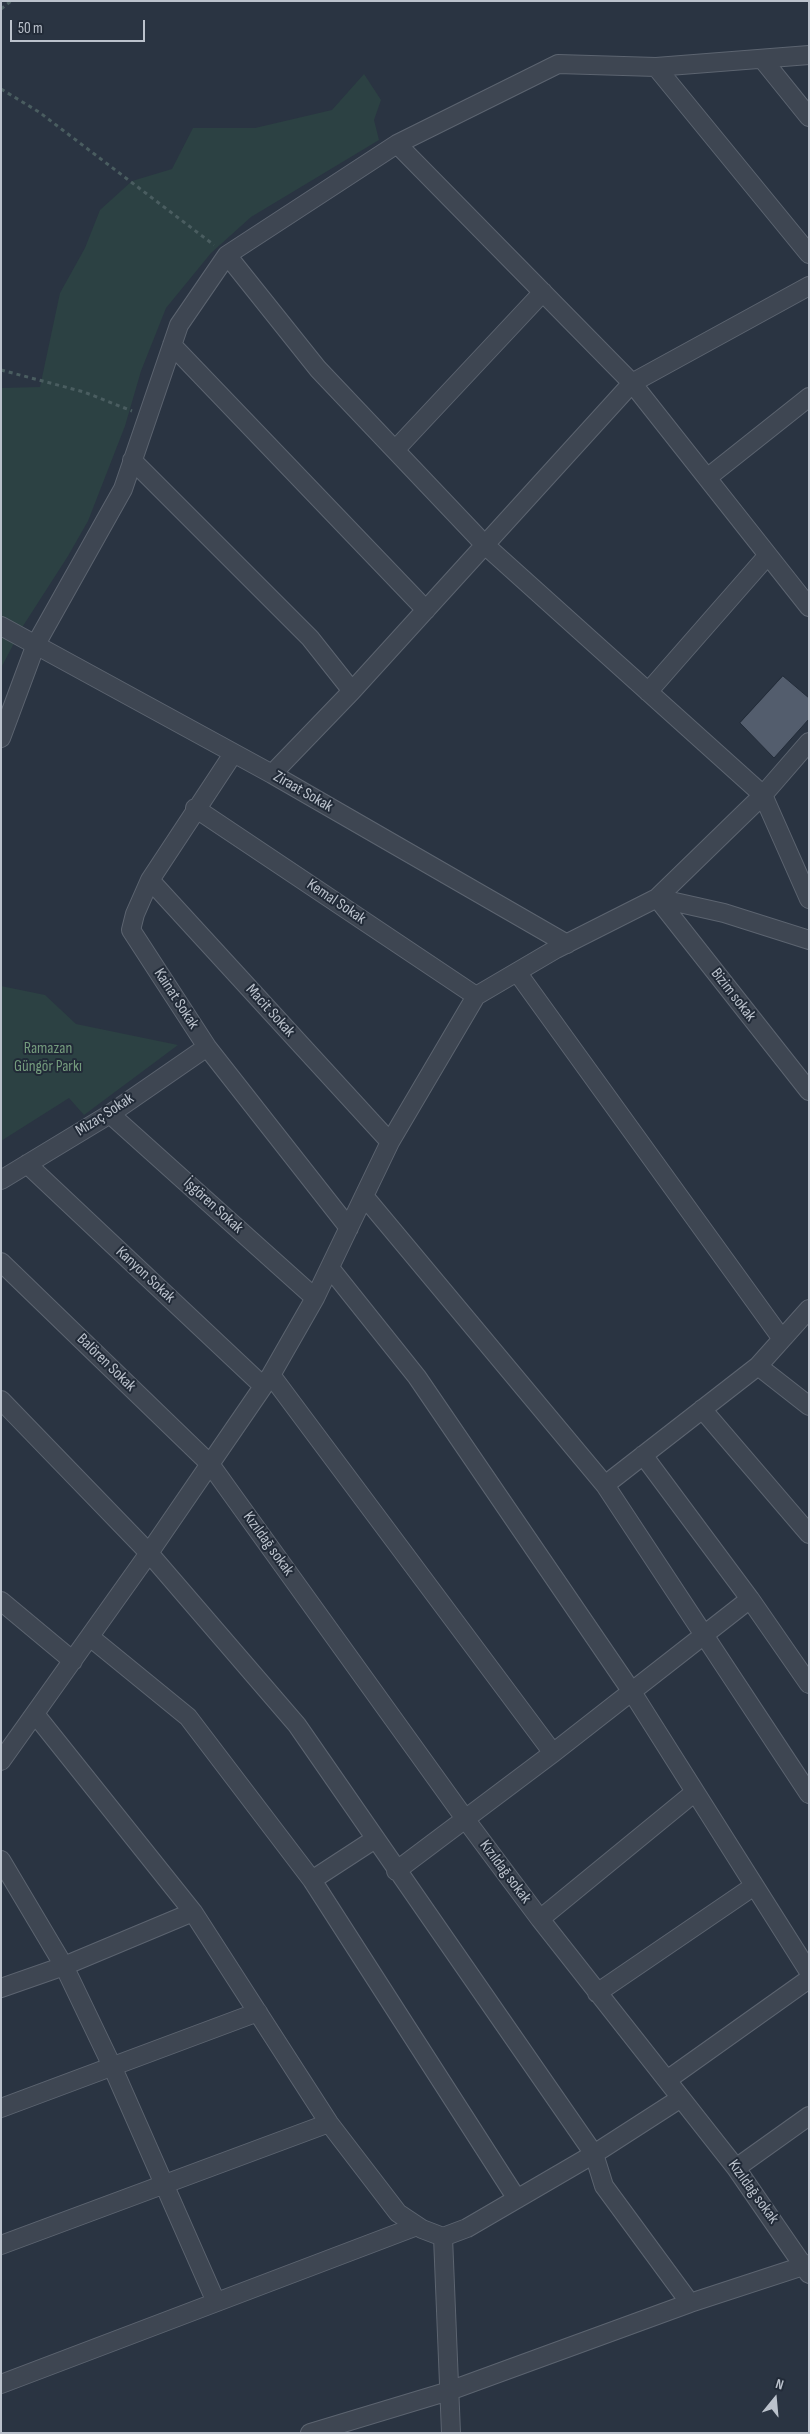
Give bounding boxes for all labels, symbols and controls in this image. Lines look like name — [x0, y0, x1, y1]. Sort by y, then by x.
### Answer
scale bar — [12, 10, 148, 42]
text: 50 m — [18, 19, 43, 38]
street label: Ziraat Sokak — [270, 767, 336, 817]
street label: Kemal Sokak — [303, 875, 369, 929]
street label: Kainat Sokak — [149, 965, 203, 1033]
street label: Bizim sokak — [706, 965, 760, 1025]
street label: Macit Sokak — [241, 981, 299, 1041]
park label: Ramazan Güngör Parkı — [14, 1039, 82, 1077]
street label: Mizaç Sokak — [72, 1089, 138, 1141]
street label: İşgören Sokak — [179, 1174, 247, 1238]
street label: Kanyon Sokak — [111, 1243, 179, 1307]
street label: Balören Sokak — [72, 1330, 140, 1396]
street label: Kızıldağ sokak — [238, 1508, 298, 1580]
street label: Kızıldağ sokak — [475, 1837, 535, 1907]
street label: Kızıldağ sokak — [723, 2156, 783, 2228]
north arrow — [750, 2374, 800, 2424]
text: N — [773, 2375, 786, 2393]

